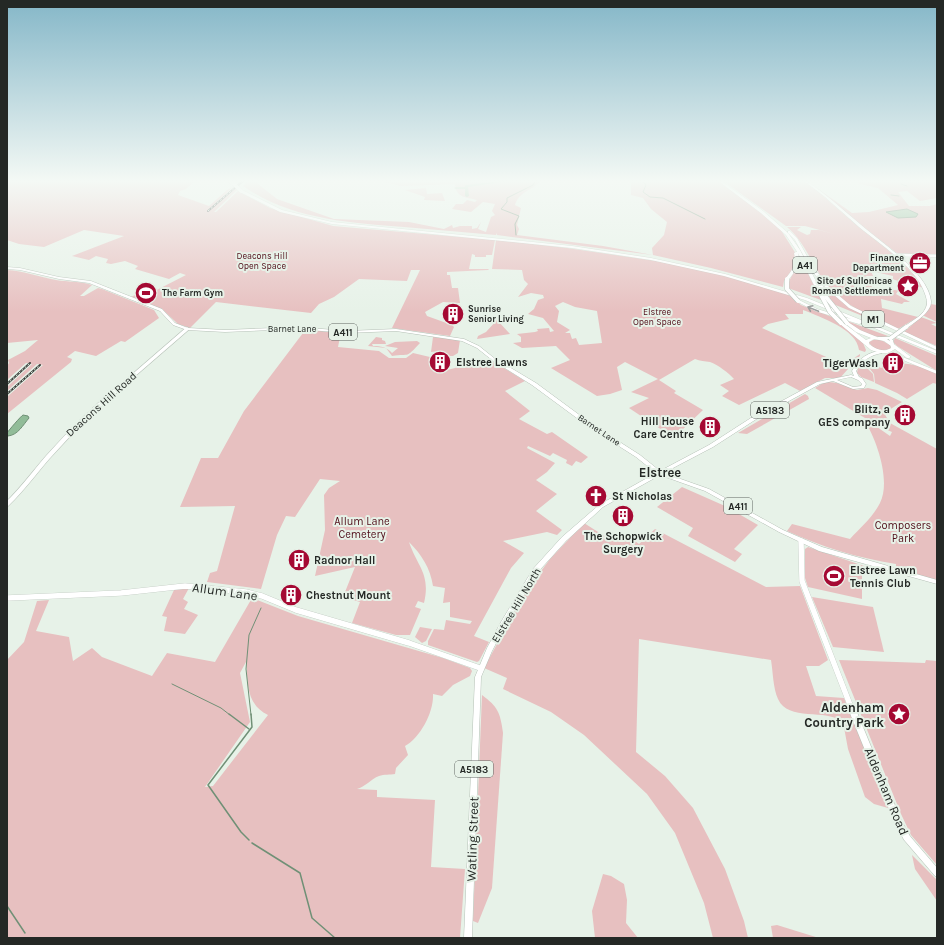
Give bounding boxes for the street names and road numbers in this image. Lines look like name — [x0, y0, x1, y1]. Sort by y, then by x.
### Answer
road number: A41 — [793, 257, 817, 273]
road number: M1 — [862, 311, 884, 327]
street label: Barnet Lane — [268, 324, 317, 334]
road number: A411 — [329, 324, 357, 340]
street label: Deacons Hill Road — [63, 369, 139, 439]
road number: A5183 — [751, 402, 789, 418]
street label: Barnet Lane — [576, 412, 622, 448]
road number: A411 — [724, 498, 752, 514]
street label: Elstree Hill North — [489, 566, 544, 645]
street label: Allum Lane — [191, 580, 259, 604]
street label: Aldenham Road — [861, 745, 912, 837]
road number: A5183 — [455, 761, 493, 777]
street label: Watling Street — [464, 796, 481, 882]

